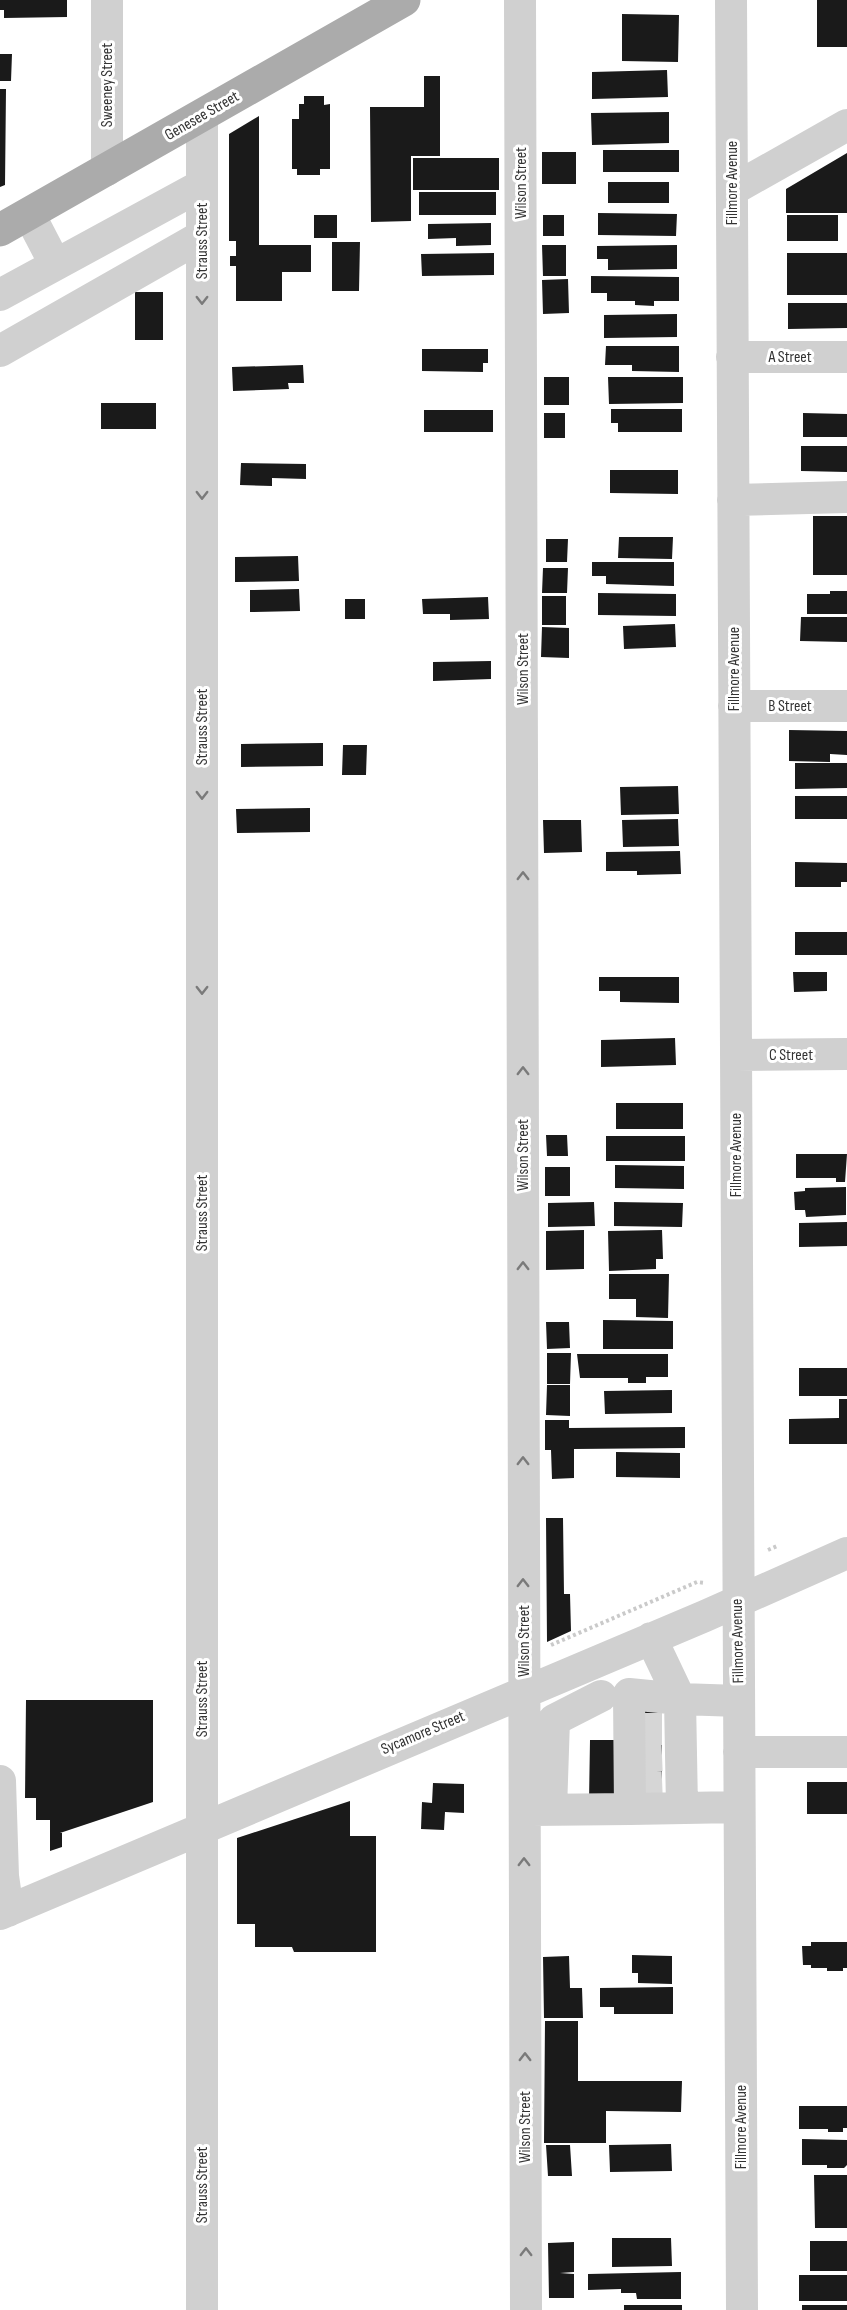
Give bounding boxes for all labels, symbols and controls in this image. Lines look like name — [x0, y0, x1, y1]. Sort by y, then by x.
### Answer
street label: Sweeney Street — [98, 43, 117, 127]
street label: Genesee Street — [161, 87, 243, 145]
street label: Fillmore Avenue — [723, 141, 742, 225]
street label: Wilson Street — [512, 147, 531, 219]
street label: Strauss Street — [193, 203, 212, 279]
one-way arrow — [196, 296, 208, 305]
street label: A Street — [767, 348, 812, 367]
one-way arrow — [196, 491, 208, 500]
street label: Fillmore Avenue — [725, 627, 744, 711]
street label: Wilson Street — [514, 633, 533, 705]
street label: Strauss Street — [193, 689, 212, 765]
street label: B Street — [768, 697, 812, 716]
one-way arrow — [196, 791, 208, 800]
one-way arrow — [517, 872, 529, 881]
one-way arrow — [196, 986, 208, 995]
street label: C Street — [769, 1046, 813, 1065]
one-way arrow — [517, 1067, 529, 1076]
street label: Fillmore Avenue — [727, 1113, 746, 1197]
street label: Wilson Street — [514, 1119, 533, 1191]
street label: Strauss Street — [193, 1175, 212, 1251]
one-way arrow — [517, 1262, 529, 1271]
one-way arrow — [517, 1457, 529, 1466]
one-way arrow — [517, 1578, 529, 1587]
street label: Fillmore Avenue — [728, 1599, 748, 1683]
street label: Wilson Street — [515, 1605, 534, 1677]
street label: Strauss Street — [193, 1661, 212, 1737]
street label: Sycamore Street — [378, 1707, 468, 1759]
one-way arrow — [518, 1857, 530, 1866]
one-way arrow — [519, 2052, 531, 2061]
street label: Fillmore Avenue — [732, 2085, 751, 2169]
street label: Wilson Street — [516, 2091, 535, 2163]
street label: Strauss Street — [193, 2147, 212, 2223]
one-way arrow — [520, 2247, 532, 2256]

